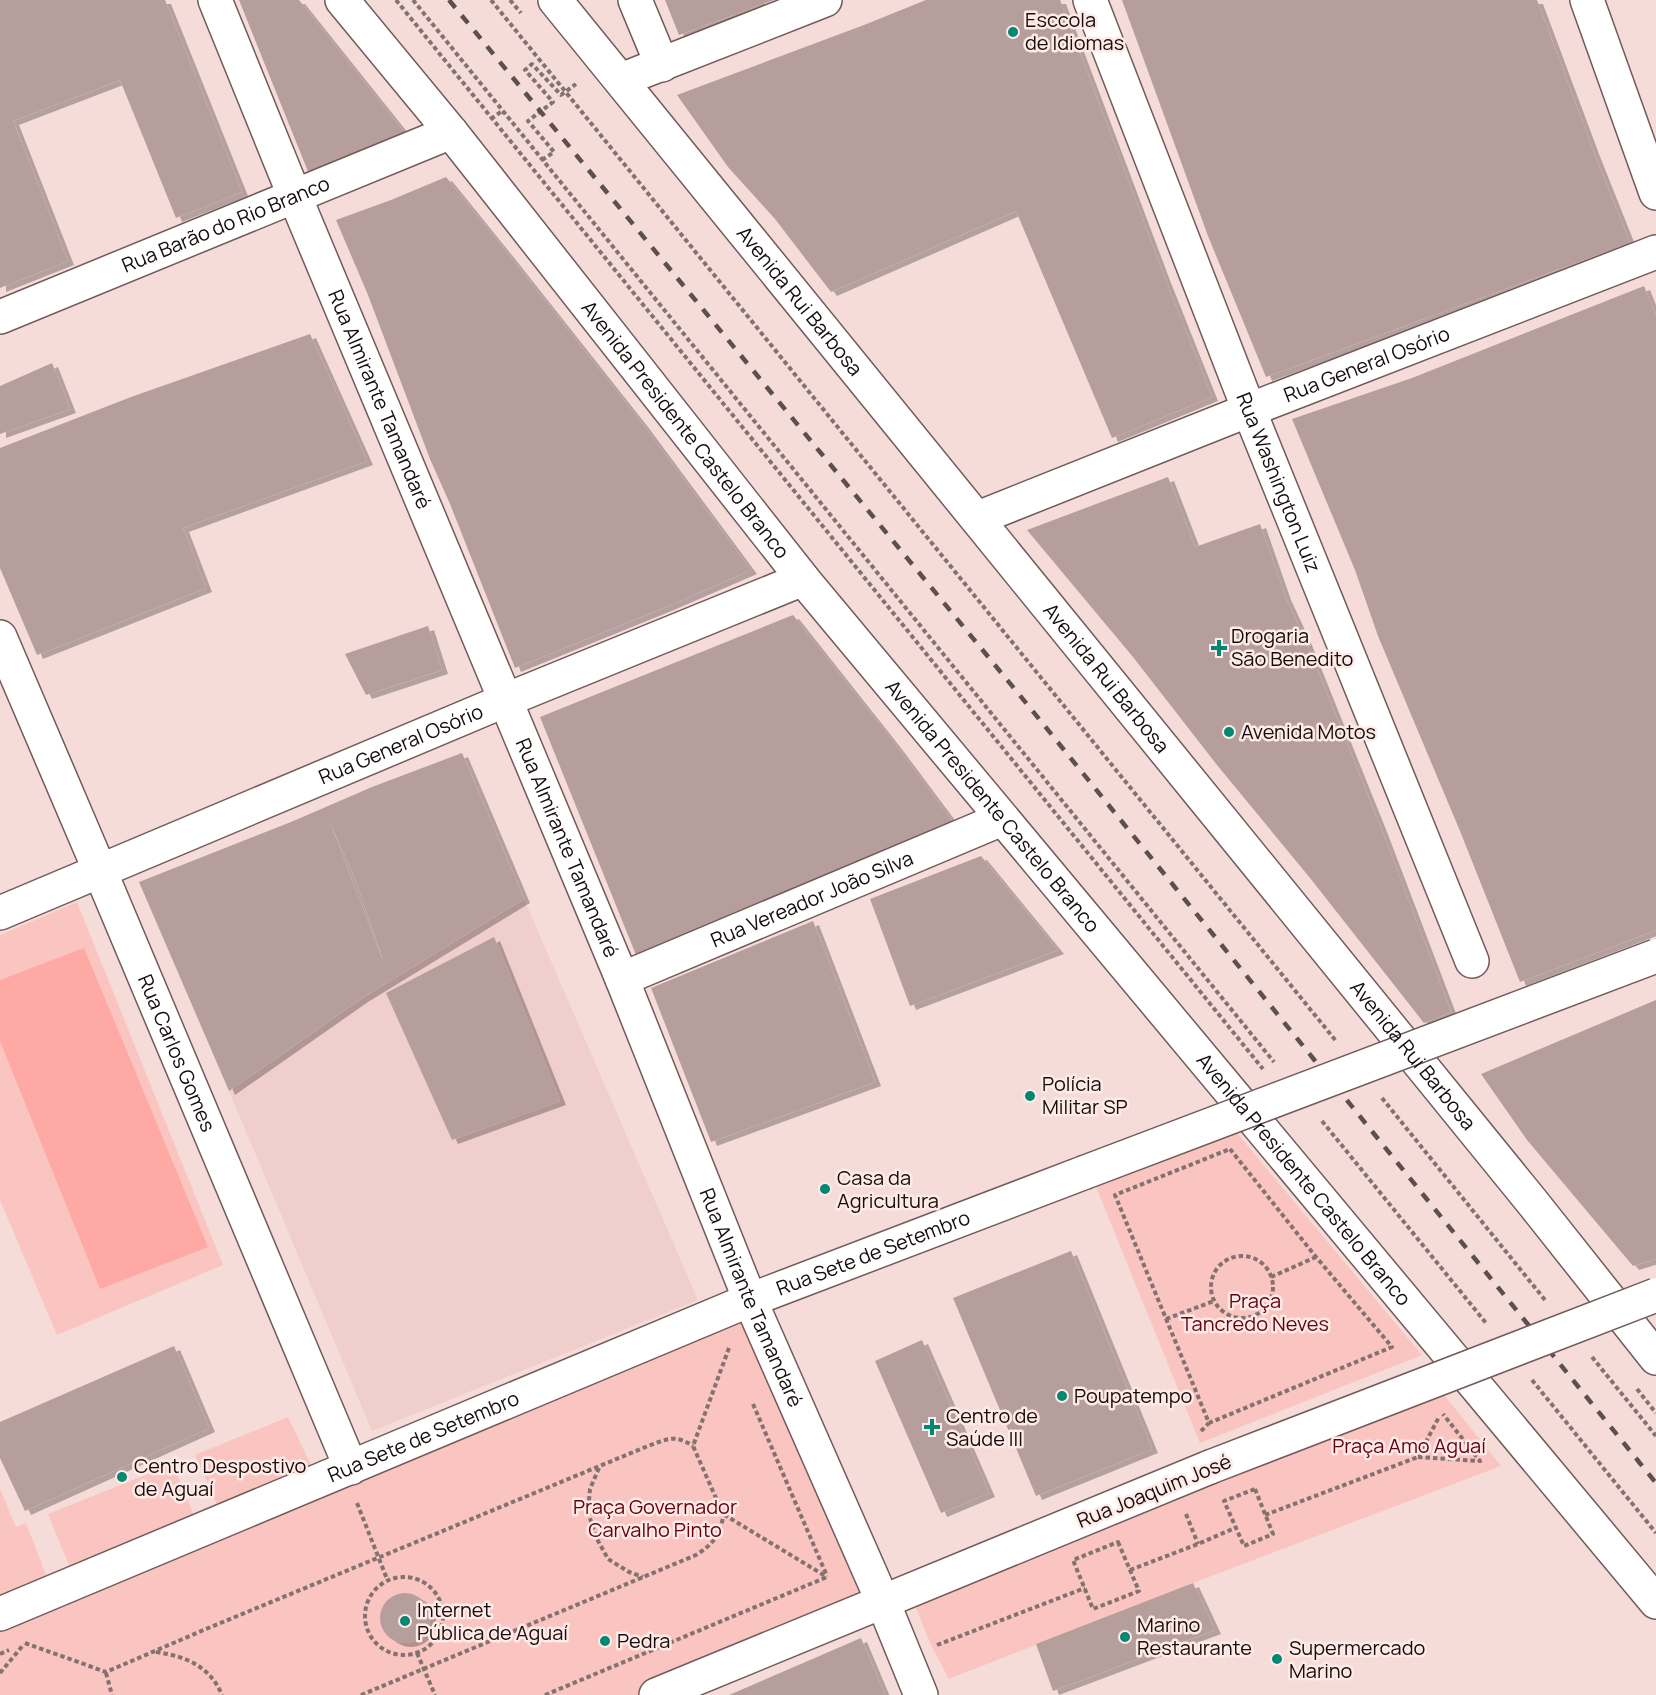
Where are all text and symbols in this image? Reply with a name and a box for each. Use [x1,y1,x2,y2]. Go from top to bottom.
place label: Esccola de Idiomas [1025,6,1124,56]
marker: Esccola de Idiomas [1006,25,1020,39]
street label: Rua Barão do Rio Branco [118,169,334,279]
street label: Avenida Rui Barbosa [731,220,869,381]
street label: Rua Almirante Tamandaré [322,285,438,513]
street label: Avenida Presidente Castelo Branco [576,295,796,564]
street label: Rua General Osório [1280,319,1454,408]
street label: Rua Washington Luiz [1230,388,1327,576]
street label: Avenida Rui Barbosa [1038,597,1176,758]
place label: Drogaria São Benedito [1231,622,1354,672]
marker: Drogaria São Benedito [1212,641,1226,655]
street label: Avenida Presidente Castelo Branco [880,674,1106,938]
street label: Rua General Osório [314,697,487,790]
place label: Avenida Motos [1241,718,1376,745]
marker: Avenida Motos [1222,725,1236,739]
street label: Rua Almirante Tamandaré [510,734,625,961]
street label: Rua Vereador João Silva [706,844,917,953]
street label: Rua Carlos Gomes [132,970,222,1136]
street label: Avenida Rui Barbosa [1344,974,1482,1135]
street label: Avenida Presidente Castelo Branco [1191,1047,1417,1311]
place label: Polícia Militar SP [1042,1070,1128,1120]
marker: Polícia Militar SP [1023,1089,1037,1103]
place label: Casa da Agricultura [837,1164,939,1214]
marker: Casa da Agricultura [818,1182,832,1196]
street label: Rua Almirante Tamandaré [694,1184,809,1411]
street label: Rua Sete de Setembro [772,1203,974,1302]
park label: Praça Tancredo Neves [1181,1287,1329,1337]
place label: Poupatempo [1074,1382,1192,1409]
street label: Rua Sete de Setembro [323,1384,523,1488]
marker: Poupatempo [1055,1389,1069,1403]
place label: Centro de Saúde III [946,1402,1038,1452]
marker: Centro de Saúde III [923,1418,941,1436]
park label: Praça Amo Aguaí [1332,1432,1486,1459]
street label: Rua Joaquim José [1073,1447,1235,1534]
place label: Centro Despostivo de Aguaí [134,1452,307,1502]
marker: Centro Despostivo de Aguaí [115,1470,129,1484]
park label: Praça Governador Carvalho Pinto [573,1493,737,1543]
place label: Internet Pública de Aguaí [417,1596,568,1646]
place label: Marino Restaurante [1137,1611,1252,1661]
marker: Internet Pública de Aguaí [398,1614,412,1628]
place label: Pedra [617,1627,670,1654]
marker: Marino Restaurante [1118,1630,1132,1644]
marker: Pedra [598,1634,612,1648]
place label: Supermercado Marino [1289,1634,1426,1684]
marker: Supermercado Marino [1270,1652,1284,1666]

